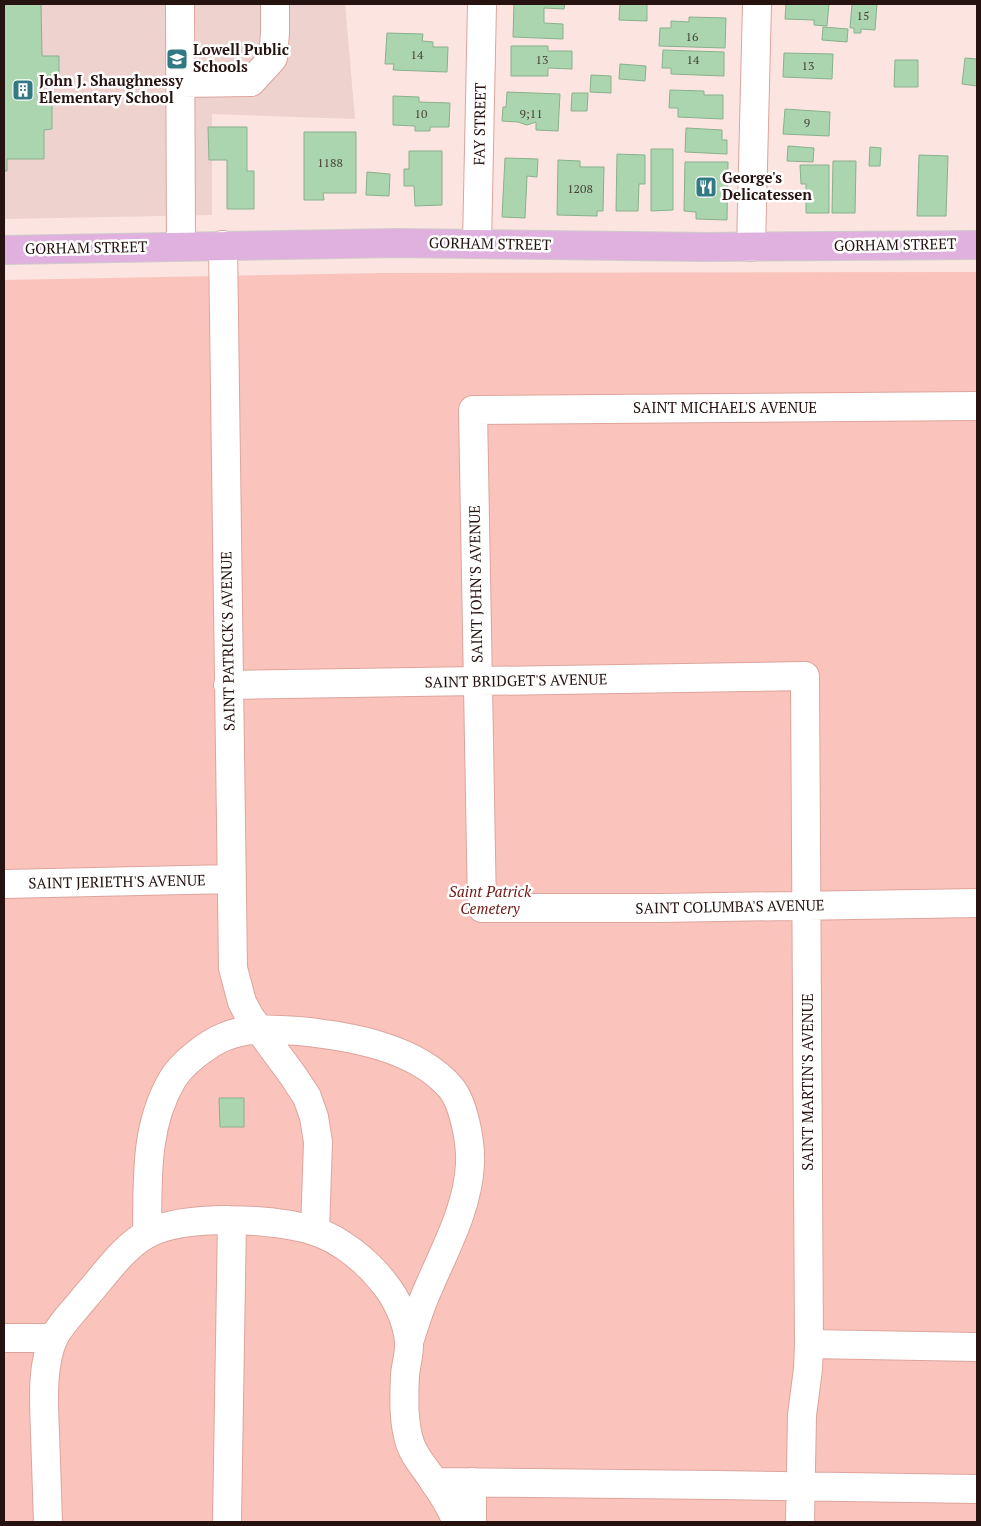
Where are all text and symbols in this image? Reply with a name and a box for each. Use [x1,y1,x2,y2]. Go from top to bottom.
house number: 15 [857,8,869,23]
house number: 16 [686,29,699,44]
place label: Lowell Public Schools [193,39,289,76]
school or university icon: Lowell Public Schools [165,47,189,71]
house number: 14 [411,47,424,62]
house number: 13 [536,52,548,67]
house number: 14 [687,52,700,67]
house number: 13 [802,58,814,73]
place label: John J. Shaughnessy Elementary School [39,70,184,107]
building icon: John J. Shaughnessy Elementary School [11,78,35,102]
street label: FAY STREET [468,82,490,166]
house number: 10 [415,106,427,121]
house number: 9;11 [519,106,543,121]
house number: 9 [804,115,810,130]
house number: 1188 [317,155,343,170]
place label: George's Delicatessen [722,167,812,204]
restaurant icon: George's Delicatessen [694,175,718,199]
house number: 1208 [567,181,593,196]
street label: GORHAM STREET [429,232,551,254]
street label: GORHAM STREET [834,233,956,255]
street label: GORHAM STREET [25,236,147,258]
street label: SAINT MICHAEL'S AVENUE [633,397,817,417]
street label: SAINT JOHN'S AVENUE [464,505,486,663]
street label: SAINT PATRICK'S AVENUE [215,551,239,731]
street label: SAINT BRIDGET'S AVENUE [424,668,607,692]
street label: SAINT JERIETH'S AVENUE [28,869,206,893]
park label: Saint Patrick Cemetery [449,881,532,918]
street label: SAINT COLUMBA'S AVENUE [635,894,825,918]
street label: SAINT MARTIN'S AVENUE [797,993,817,1171]

